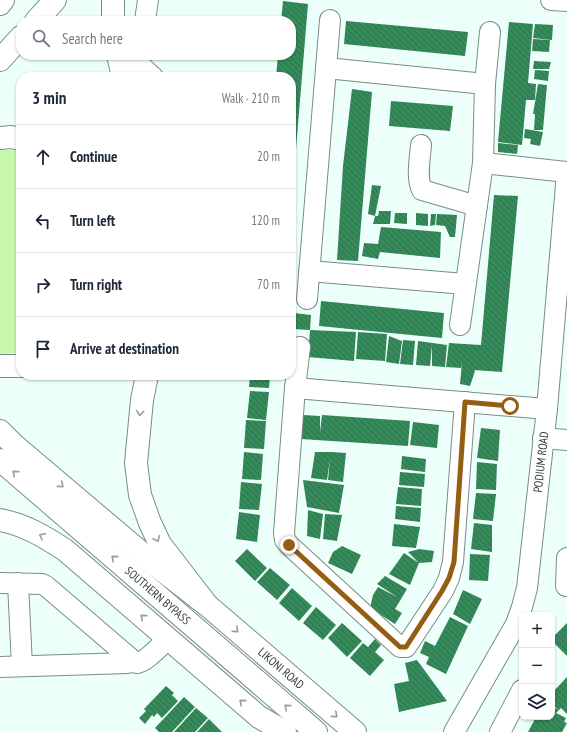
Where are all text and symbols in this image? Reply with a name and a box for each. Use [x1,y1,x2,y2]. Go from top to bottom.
search box [16,16,296,60]
icon: search [30,27,52,49]
text: Search here [62,29,123,48]
text: 3 min [32,87,66,109]
text: Walk · 210 m [222,90,280,107]
icon: ahead [32,146,54,168]
text: Continue [70,147,117,166]
text: 20 m [257,148,280,165]
icon: left [32,210,54,232]
text: Turn left [70,211,115,230]
text: 120 m [251,212,280,229]
icon: right [32,274,54,296]
text: Turn right [70,275,122,294]
text: 70 m [257,276,280,293]
icon: arrive [32,338,54,360]
text: Arrive at destination [70,339,179,358]
route start [501,397,519,415]
one-way arrow [136,410,145,416]
street label: PODIUM ROAD [530,431,551,493]
one-way arrow [13,470,20,477]
one-way arrow [56,480,64,487]
one-way arrow [39,533,46,541]
one-way arrow [153,535,160,543]
route end [280,536,298,554]
one-way arrow [111,555,119,562]
street label: SOUTHERN BYPASS [122,563,194,628]
map controls [519,612,555,720]
button: + [519,612,555,648]
one-way arrow [140,615,147,622]
one-way arrow [232,625,239,632]
street label: LIKONI ROAD [255,644,307,692]
button: − [519,648,555,684]
button: layers [519,684,555,720]
one-way arrow [239,699,246,706]
one-way arrow [284,704,291,711]
one-way arrow [330,710,338,717]

